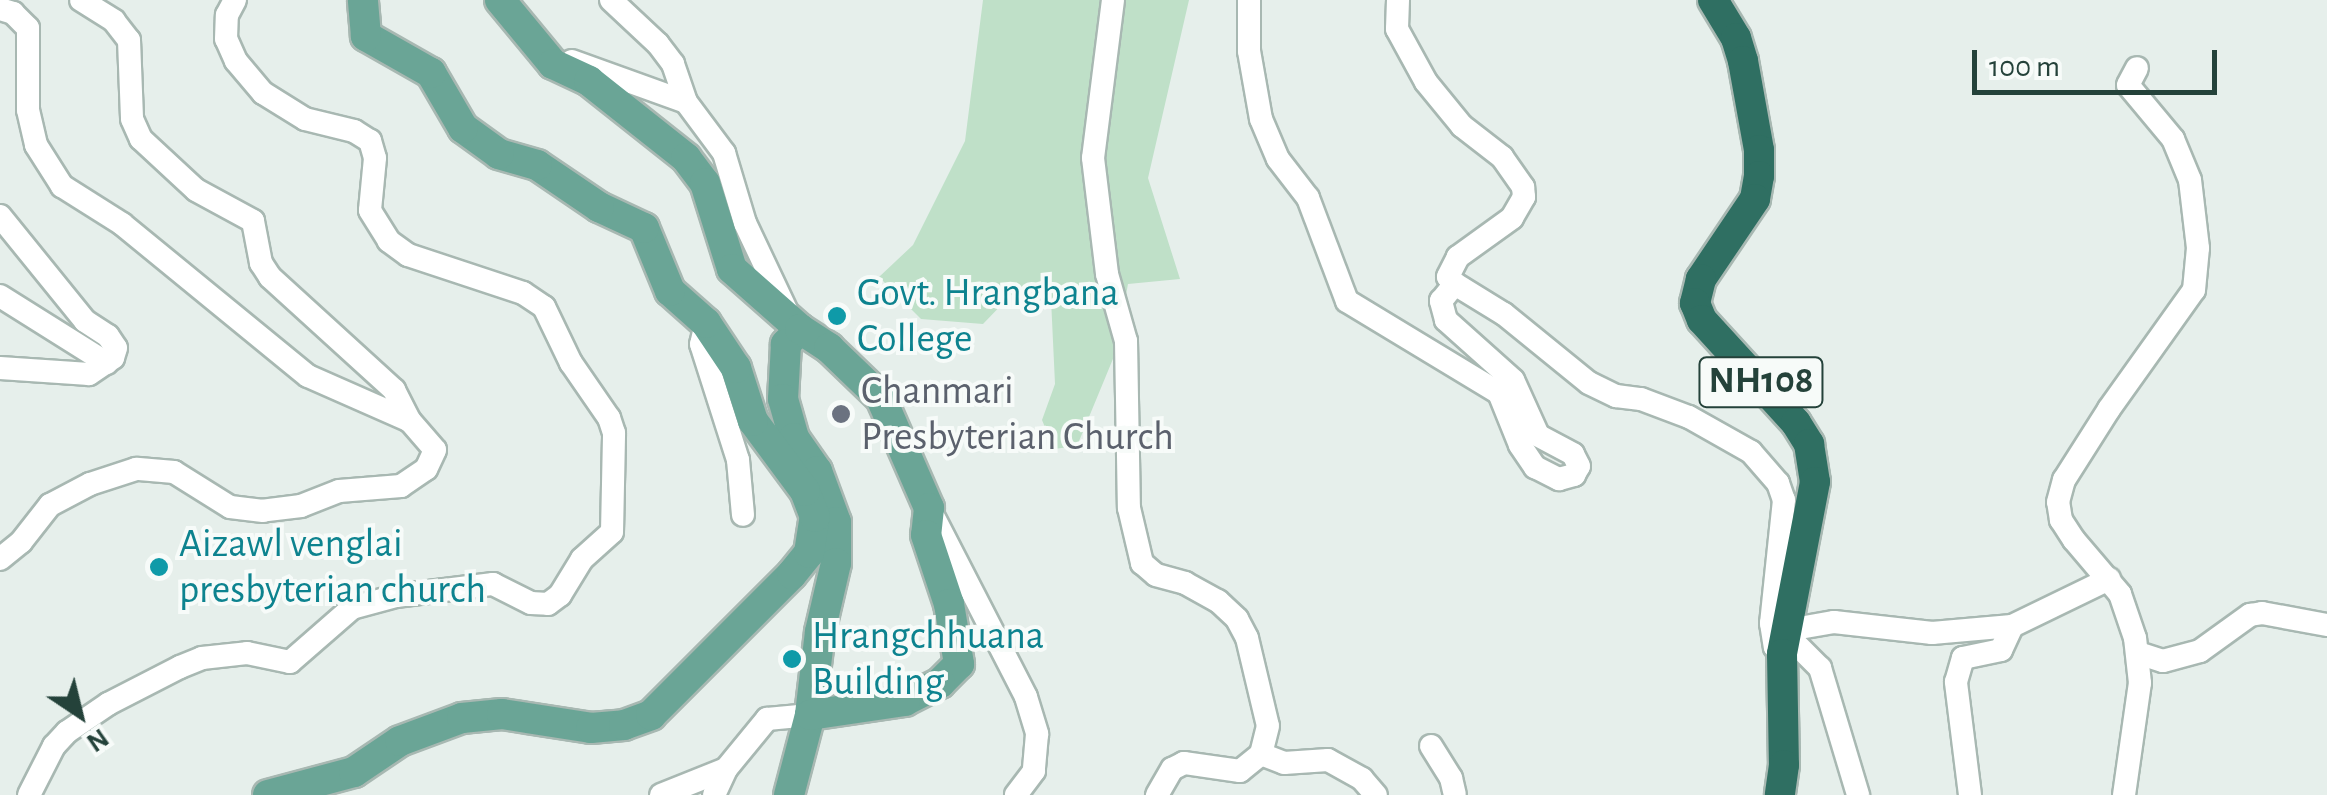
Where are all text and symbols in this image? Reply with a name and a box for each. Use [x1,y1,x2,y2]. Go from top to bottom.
scale bar [1977,30,2222,92]
text: 100 m [1989,52,2060,82]
place label: Govt. Hrangbana College [857,269,1119,363]
marker: Govt. Hrangbana College [826,305,848,327]
road number: NH108 [1696,349,1826,415]
place label: Chanmari Presbyterian Church [861,367,1174,461]
marker: Chanmari Presbyterian Church [830,403,852,425]
place label: Aizawl venglai presbyterian church [179,520,486,614]
marker: Aizawl venglai presbyterian church [148,556,170,578]
place label: Hrangchhuana Building [812,612,1044,706]
marker: Hrangchhuana Building [781,648,803,670]
north arrow [30,665,130,765]
text: N [81,723,113,757]

